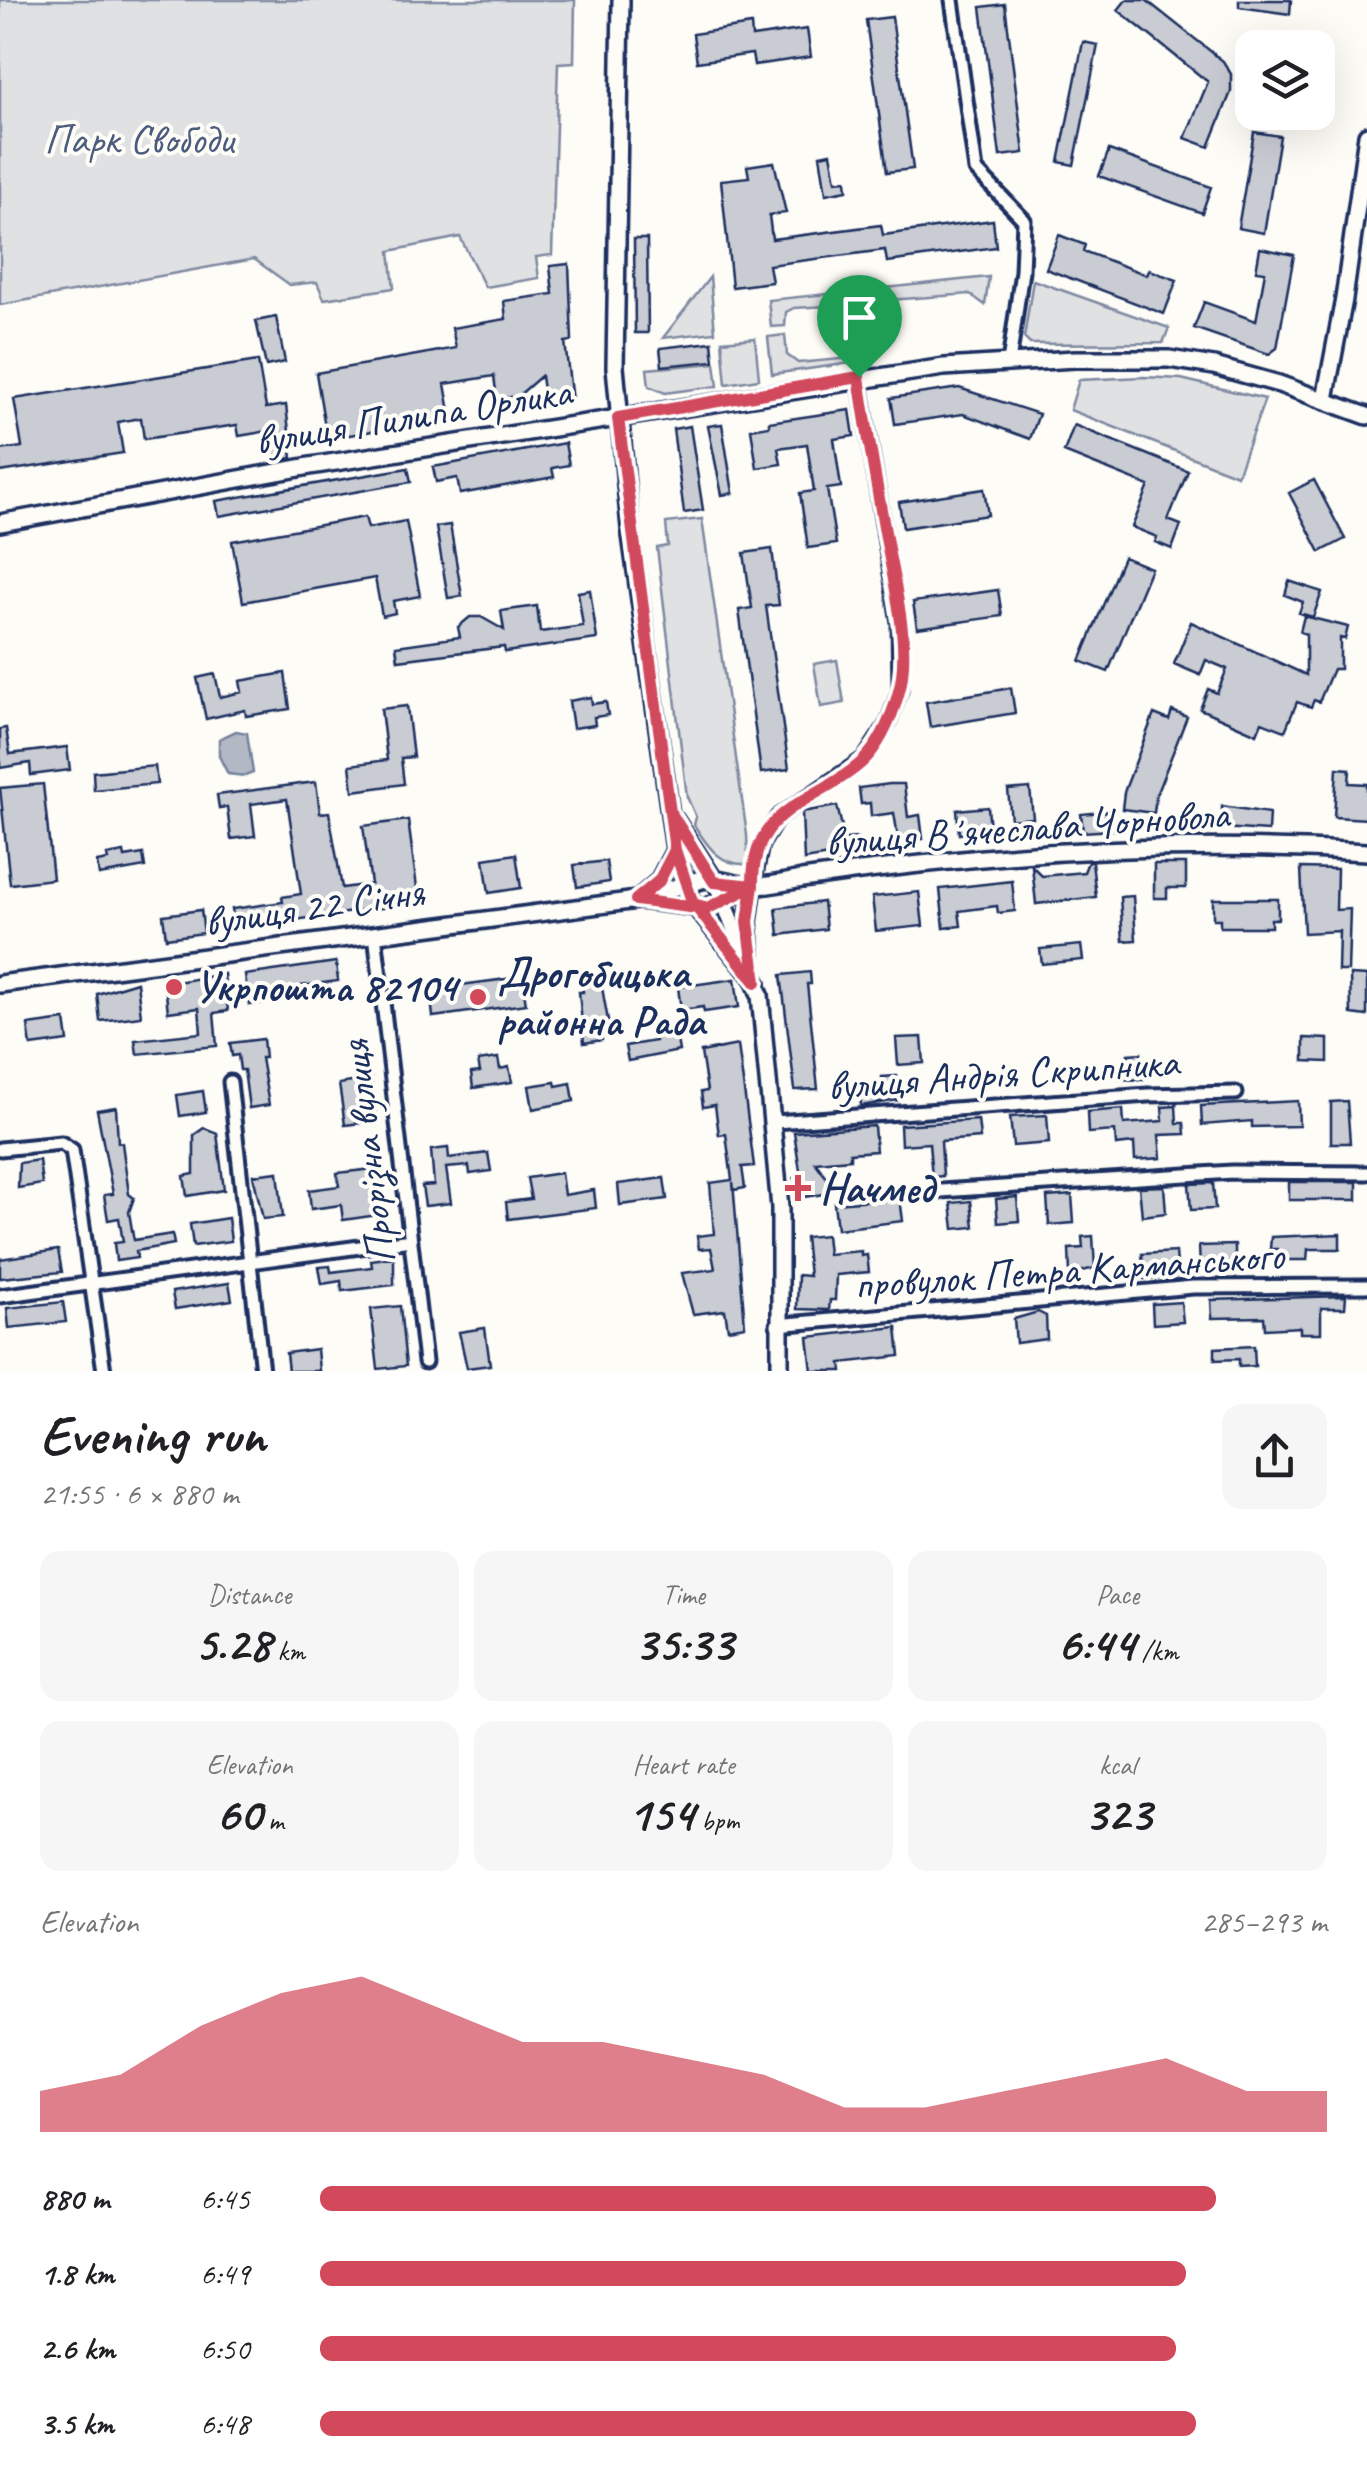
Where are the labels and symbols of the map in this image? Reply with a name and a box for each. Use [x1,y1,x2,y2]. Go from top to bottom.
park label: Парк Свободи [44,113,236,166]
pin [817,275,902,378]
street label: вулиця Пилипа Орлика [251,364,578,467]
street label: вулиця Вʼячеслава Чорновола [824,787,1234,869]
street label: вулиця 22 Січня [201,865,429,949]
place label: Дрогобицька районна Рада [498,947,708,1048]
place label: Укрпошта 82104 [194,961,462,1014]
marker: Укрпошта 82104 [163,976,185,998]
marker: Дрогобицька районна Рада [467,986,489,1008]
street label: Прорізна вулиця [328,1035,408,1267]
street label: вулиця Андрія Скрипника [826,1035,1183,1113]
place label: Начмед [820,1162,938,1215]
marker: Начмед [785,1175,811,1201]
street label: провулок Петра Карманського [852,1228,1288,1311]

